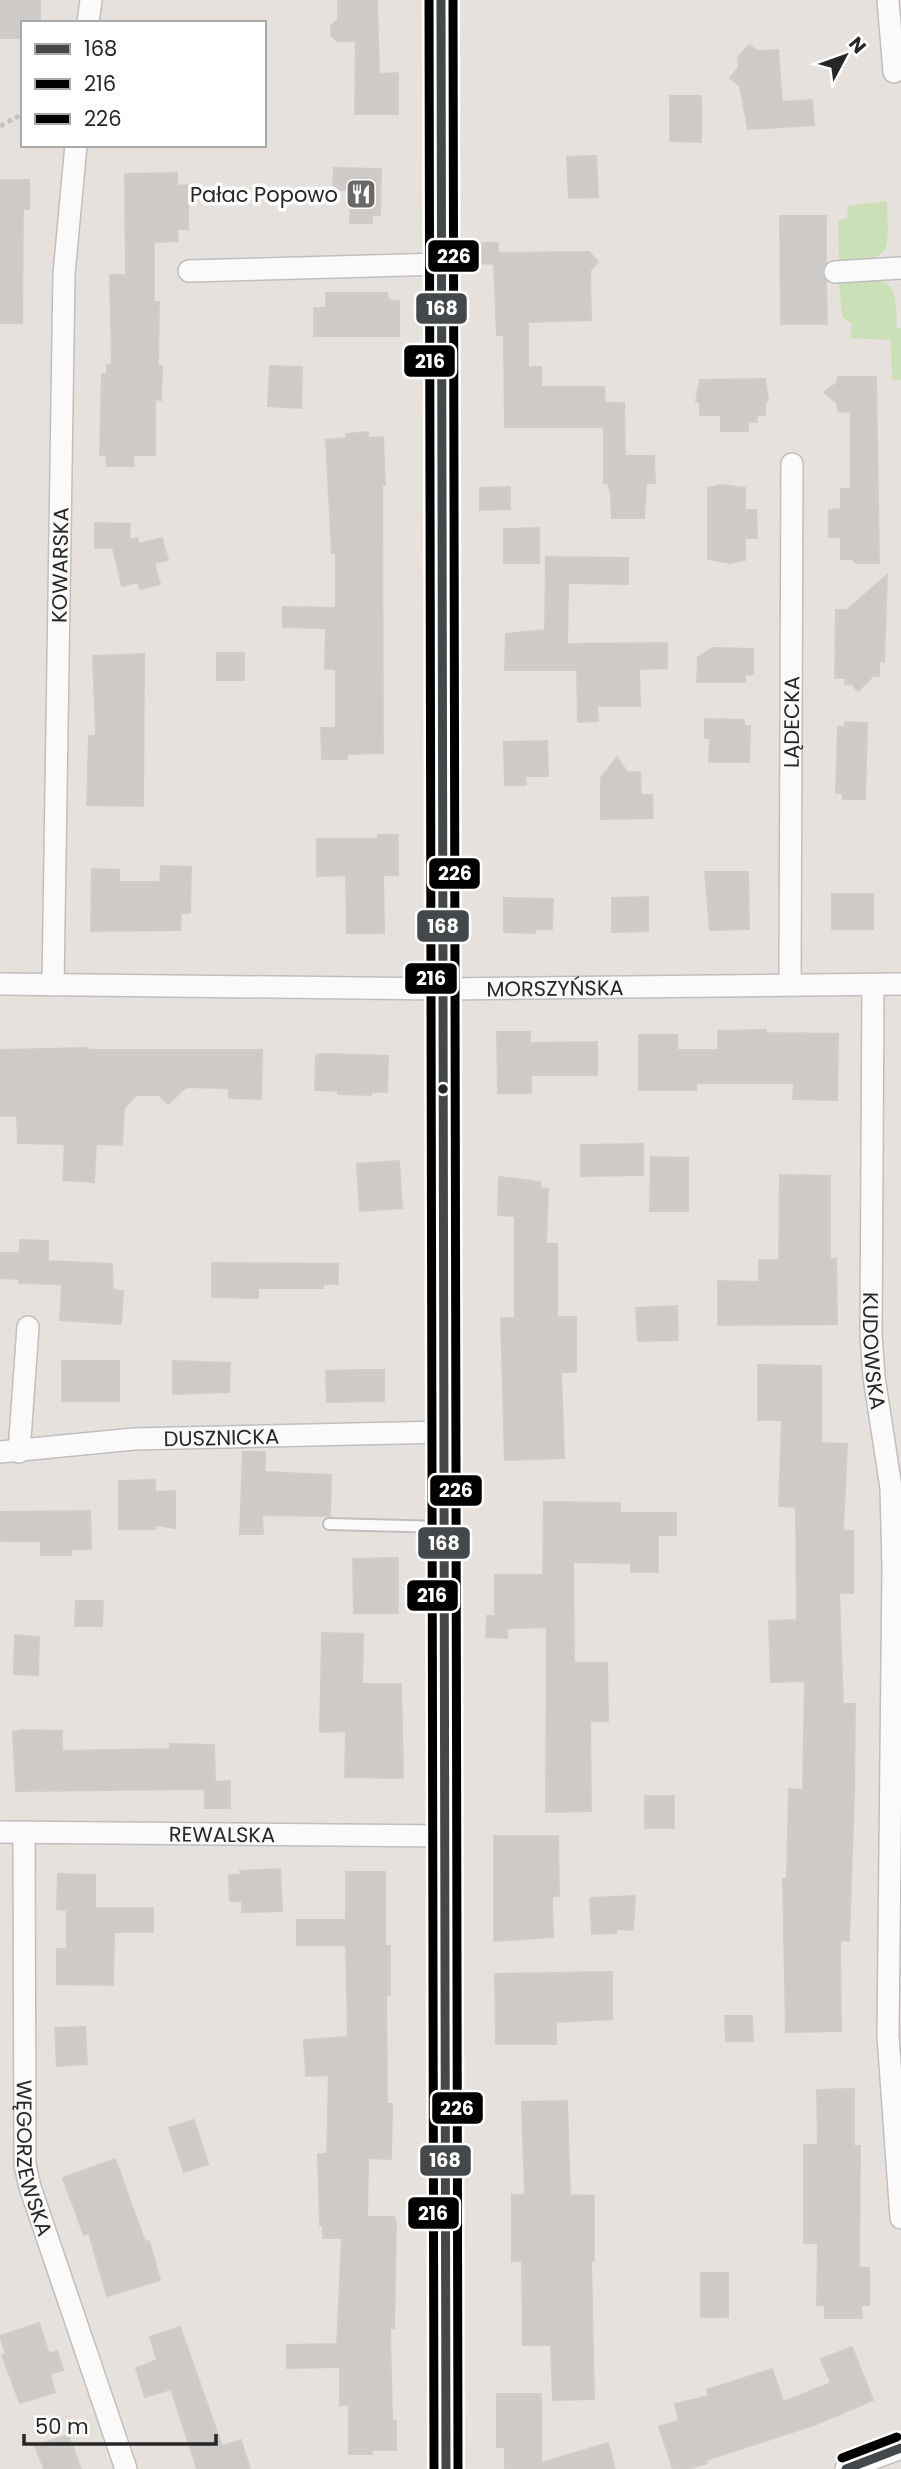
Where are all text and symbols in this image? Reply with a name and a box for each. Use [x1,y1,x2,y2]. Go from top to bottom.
legend [21,21,266,147]
north arrow [810,21,880,91]
text: N [843,31,872,59]
text: 168 [84,34,117,63]
text: 216 [84,69,116,98]
text: 226 [84,104,122,133]
restaurant icon: Pałac Popowo [344,177,378,211]
place label: Pałac Popowo [190,180,338,209]
line badge: 226 [427,239,480,273]
text: 226 [437,243,471,270]
line badge: 168 [415,292,468,325]
text: 168 [426,295,458,322]
line badge: 216 [403,344,456,378]
text: 216 [415,348,445,375]
street label: KOWARSKA [44,507,75,623]
street label: LĄDECKA [776,676,806,768]
line badge: 226 [428,857,481,890]
text: 226 [438,860,472,887]
line badge: 168 [416,909,470,943]
text: 168 [427,913,459,940]
line badge: 216 [404,962,458,995]
text: 216 [416,965,446,992]
street label: MORSZYŃSKA [486,973,624,1003]
unlabelled marker [436,1082,450,1096]
street label: KUDOWSKA [856,1292,893,1412]
street label: DUSZNICKA [163,1421,279,1453]
line badge: 226 [429,1474,483,1507]
text: 226 [439,1477,473,1504]
line badge: 168 [417,1526,471,1560]
text: 168 [428,1530,460,1557]
line badge: 216 [406,1579,459,1612]
text: 216 [417,1582,447,1609]
street label: REWALSKA [169,1819,275,1849]
street label: WĘGORZEWSKA [10,2080,60,2240]
line badge: 226 [431,2091,484,2125]
text: 226 [440,2095,474,2122]
line badge: 168 [419,2144,472,2177]
text: 168 [429,2147,461,2174]
line badge: 216 [407,2196,460,2230]
text: 216 [418,2200,448,2227]
scale bar [24,2402,217,2446]
text: 50 m [35,2412,89,2441]

